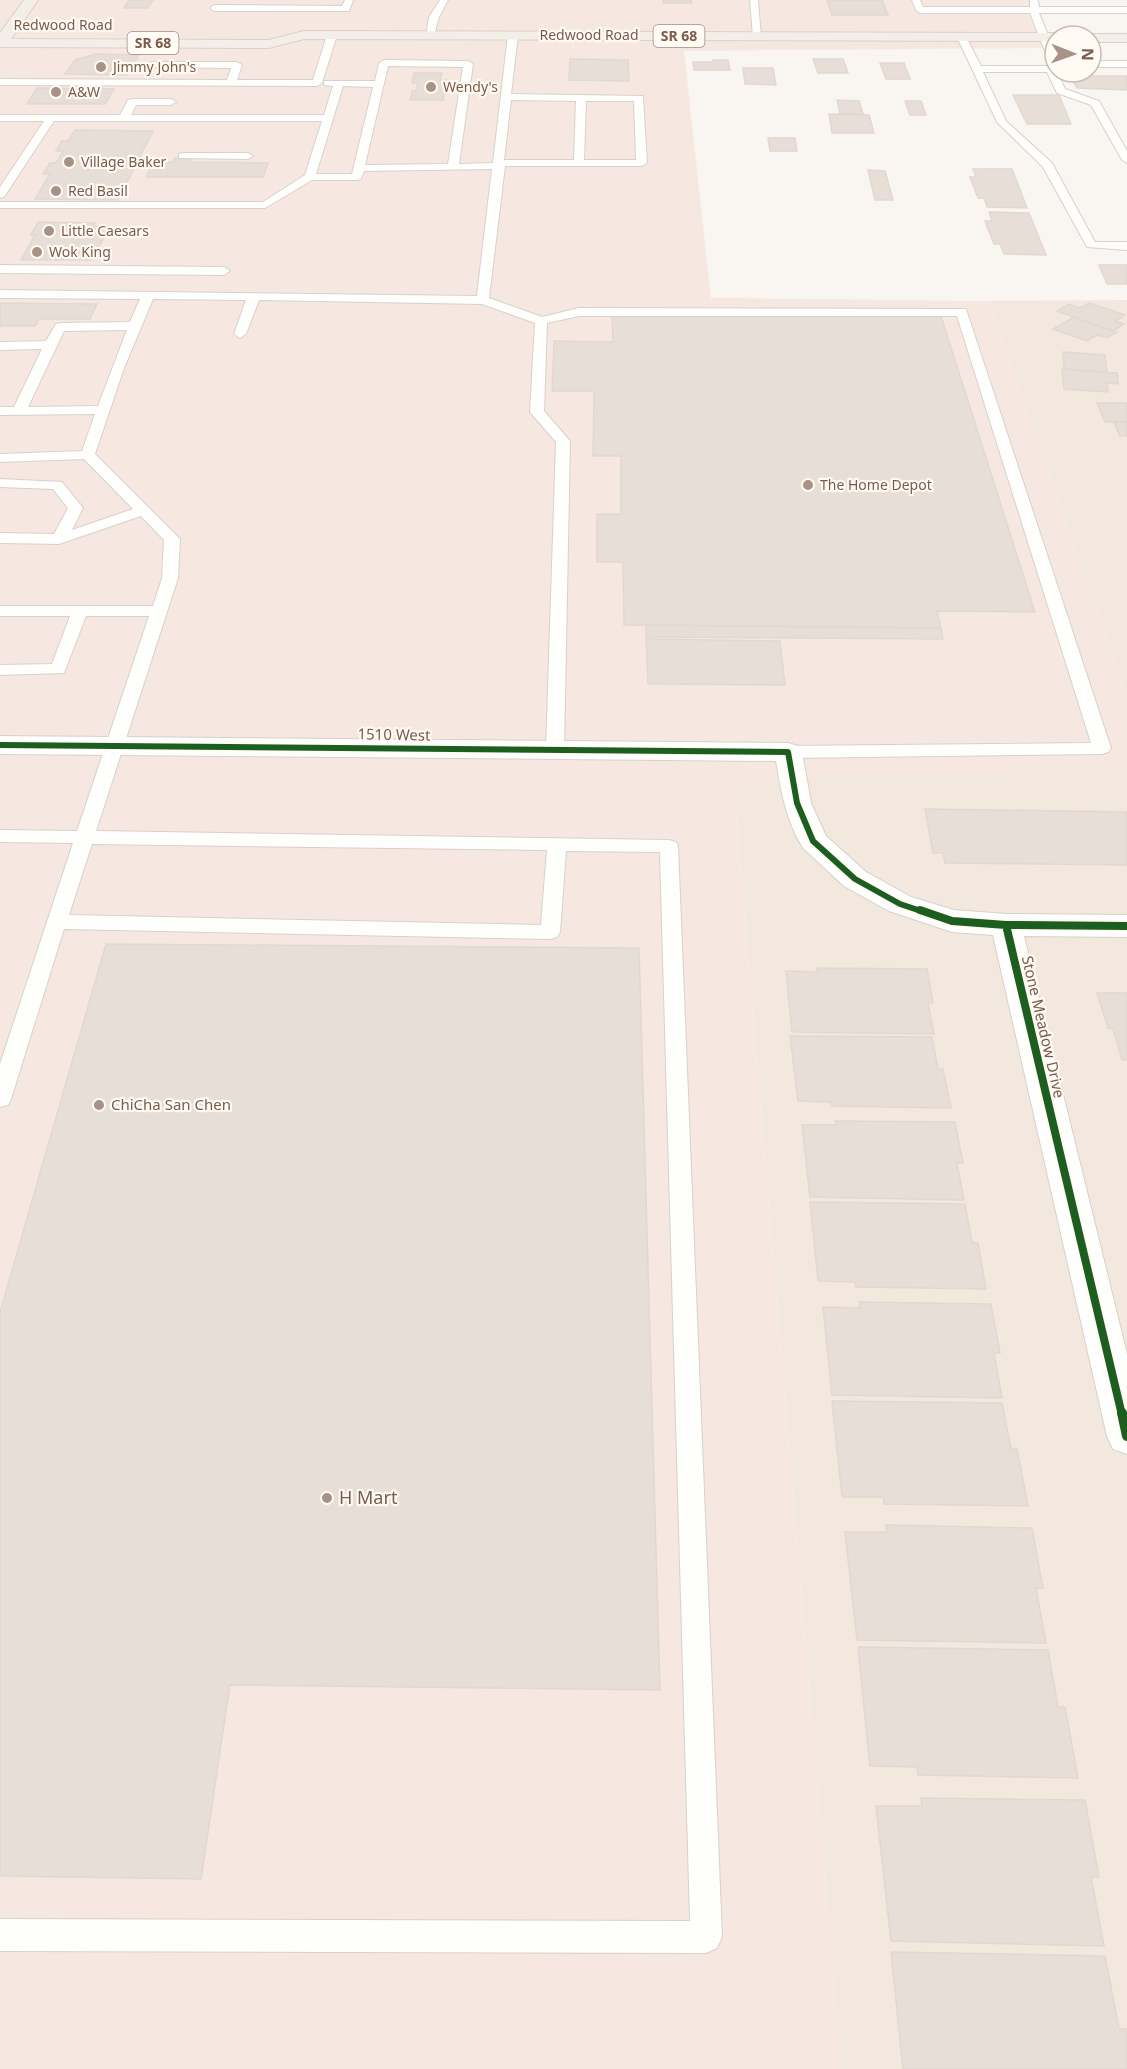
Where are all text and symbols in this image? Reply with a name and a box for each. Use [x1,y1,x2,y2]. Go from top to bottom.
street label: Redwood Road [13,15,113,34]
north arrow [1043,24,1103,84]
street label: Redwood Road [539,25,639,44]
road number: SR 68 [654,25,704,47]
road number: SR 68 [128,32,178,54]
text: N [1077,48,1099,61]
place label: Jimmy John's [111,57,197,76]
marker: Jimmy John's [94,60,108,74]
place label: Wendy's [443,77,498,96]
marker: Wendy's [424,80,438,94]
place label: A&W [68,82,100,101]
marker: A&W [49,85,63,99]
place label: Village Baker [81,152,167,171]
marker: Village Baker [62,155,76,169]
place label: Red Basil [68,181,128,200]
marker: Red Basil [49,184,63,198]
place label: Little Caesars [61,221,149,240]
marker: Little Caesars [42,224,56,238]
place label: Wok King [49,242,111,261]
marker: Wok King [30,245,44,259]
place label: The Home Depot [820,475,932,494]
marker: The Home Depot [801,478,815,492]
street label: 1510 West [357,723,431,745]
street label: Stone Meadow Drive [1018,954,1070,1100]
place label: ChiCha San Chen [111,1094,231,1114]
marker: ChiCha San Chen [92,1098,106,1112]
place label: H Mart [339,1485,398,1509]
marker: H Mart [320,1491,334,1505]

